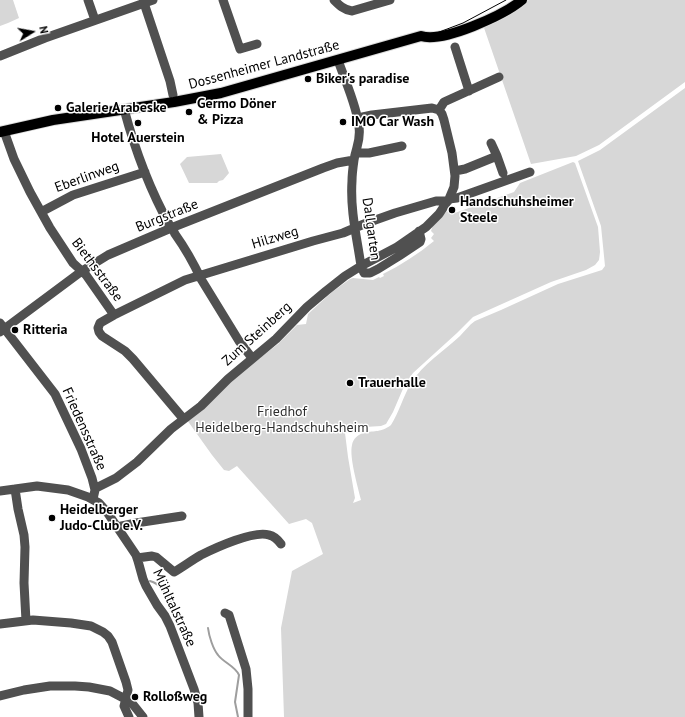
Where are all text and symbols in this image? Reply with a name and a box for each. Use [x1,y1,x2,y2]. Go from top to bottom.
north arrow [12,12,52,52]
text: N [36,25,51,35]
street label: Dossenheimer Landstraße [187,37,341,93]
place label: Biker's paradise [316,71,409,87]
marker: Biker's paradise [303,74,313,84]
place label: Germo Döner & Pizza [197,96,276,128]
place label: Galerie Arabeske [66,100,167,116]
marker: Galerie Arabeske [53,103,63,113]
marker: Germo Döner & Pizza [184,107,194,117]
place label: IMO Car Wash [351,114,434,130]
marker: IMO Car Wash [338,117,348,127]
marker: Hotel Auerstein [133,118,143,128]
place label: Hotel Auerstein [91,130,185,146]
street label: Eberlinweg [53,158,121,196]
place label: Handschuhsheimer Steele [460,194,574,226]
street label: Burgstraße [133,196,201,236]
street label: Dallgarten [358,196,384,262]
marker: Handschuhsheimer Steele [447,205,457,215]
street label: Hilzweg [250,223,300,253]
street label: Biethsstraße [68,235,126,305]
street label: Zum Steinberg [219,298,295,370]
place label: Ritteria [23,322,68,338]
marker: Ritteria [10,325,20,335]
place label: Trauerhalle [358,375,426,391]
marker: Trauerhalle [345,378,355,388]
street label: Friedensstraße [58,385,110,473]
park label: Friedhof Heidelberg-Handschuhsheim [195,404,369,436]
place label: Heidelberger Judo-Club e.V. [60,502,143,534]
marker: Heidelberger Judo-Club e.V. [47,513,57,523]
street label: Mühltalstraße [149,566,199,650]
place label: Rolloßweg [143,689,207,705]
marker: Rolloßweg [130,692,140,702]

